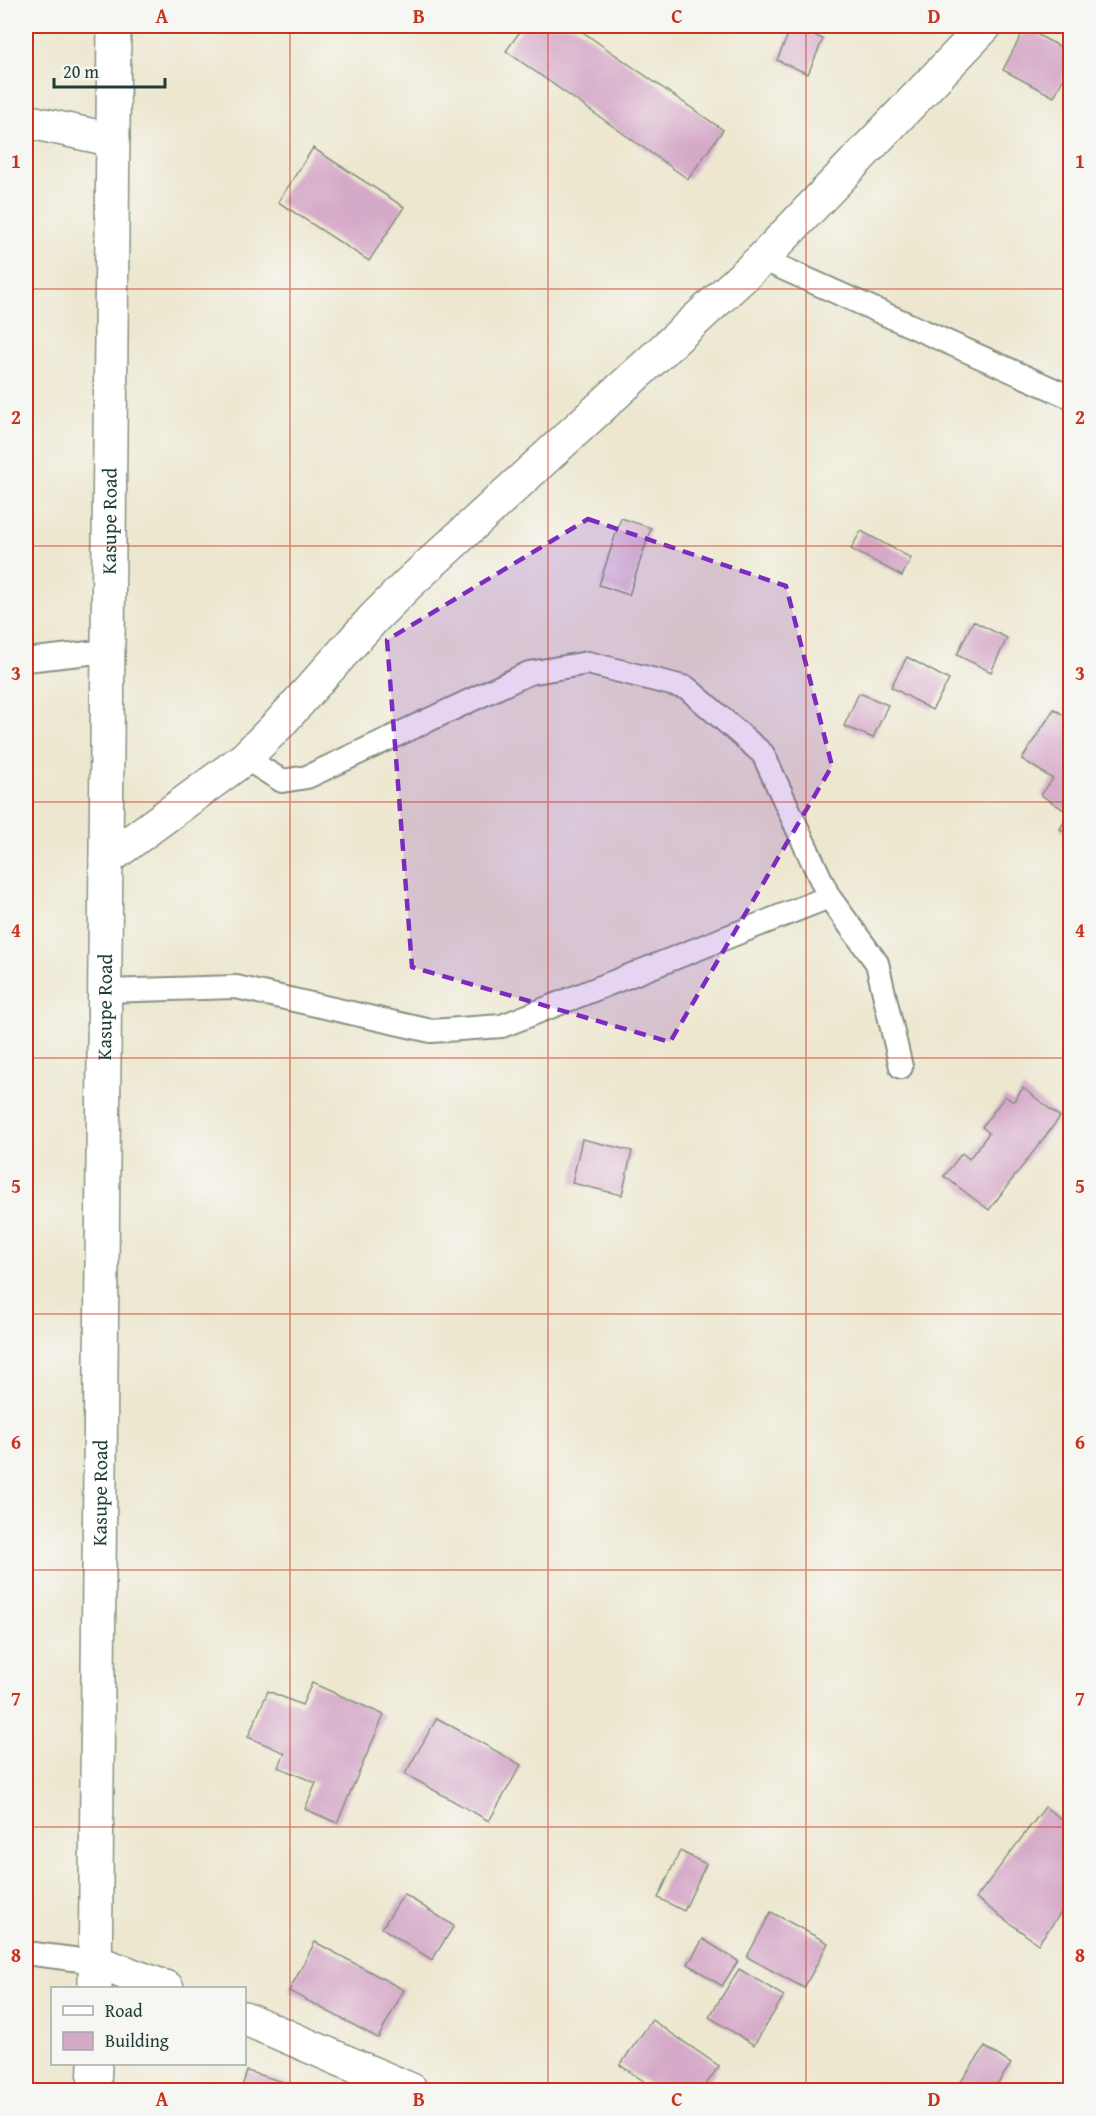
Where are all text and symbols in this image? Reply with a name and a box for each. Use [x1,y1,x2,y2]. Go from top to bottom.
text: A [156,1,169,30]
text: B [413,1,425,30]
text: C [671,1,683,30]
text: D [927,1,941,30]
scale bar [54,51,165,89]
text: 20 m [63,58,99,85]
text: 1 [11,146,21,175]
text: 1 [1075,146,1085,175]
text: 2 [11,402,21,431]
text: 2 [1075,402,1085,431]
street label: Kasupe Road [94,467,124,574]
text: 3 [11,658,21,687]
text: 3 [1075,658,1085,687]
text: 4 [11,915,21,944]
text: 4 [1075,915,1085,944]
street label: Kasupe Road [89,953,119,1060]
text: 5 [11,1171,21,1200]
text: 5 [1075,1171,1085,1200]
text: 6 [11,1427,21,1456]
text: 6 [1075,1427,1085,1456]
street label: Kasupe Road [84,1439,114,1546]
text: 7 [11,1683,21,1712]
text: 7 [1075,1683,1085,1712]
text: 8 [11,1940,21,1969]
text: 8 [1075,1940,1085,1969]
legend [51,1987,246,2065]
text: Road [105,1997,143,2024]
text: Building [105,2027,169,2054]
text: A [156,2084,169,2113]
text: B [413,2084,425,2113]
text: C [671,2084,683,2113]
text: D [927,2084,941,2113]

